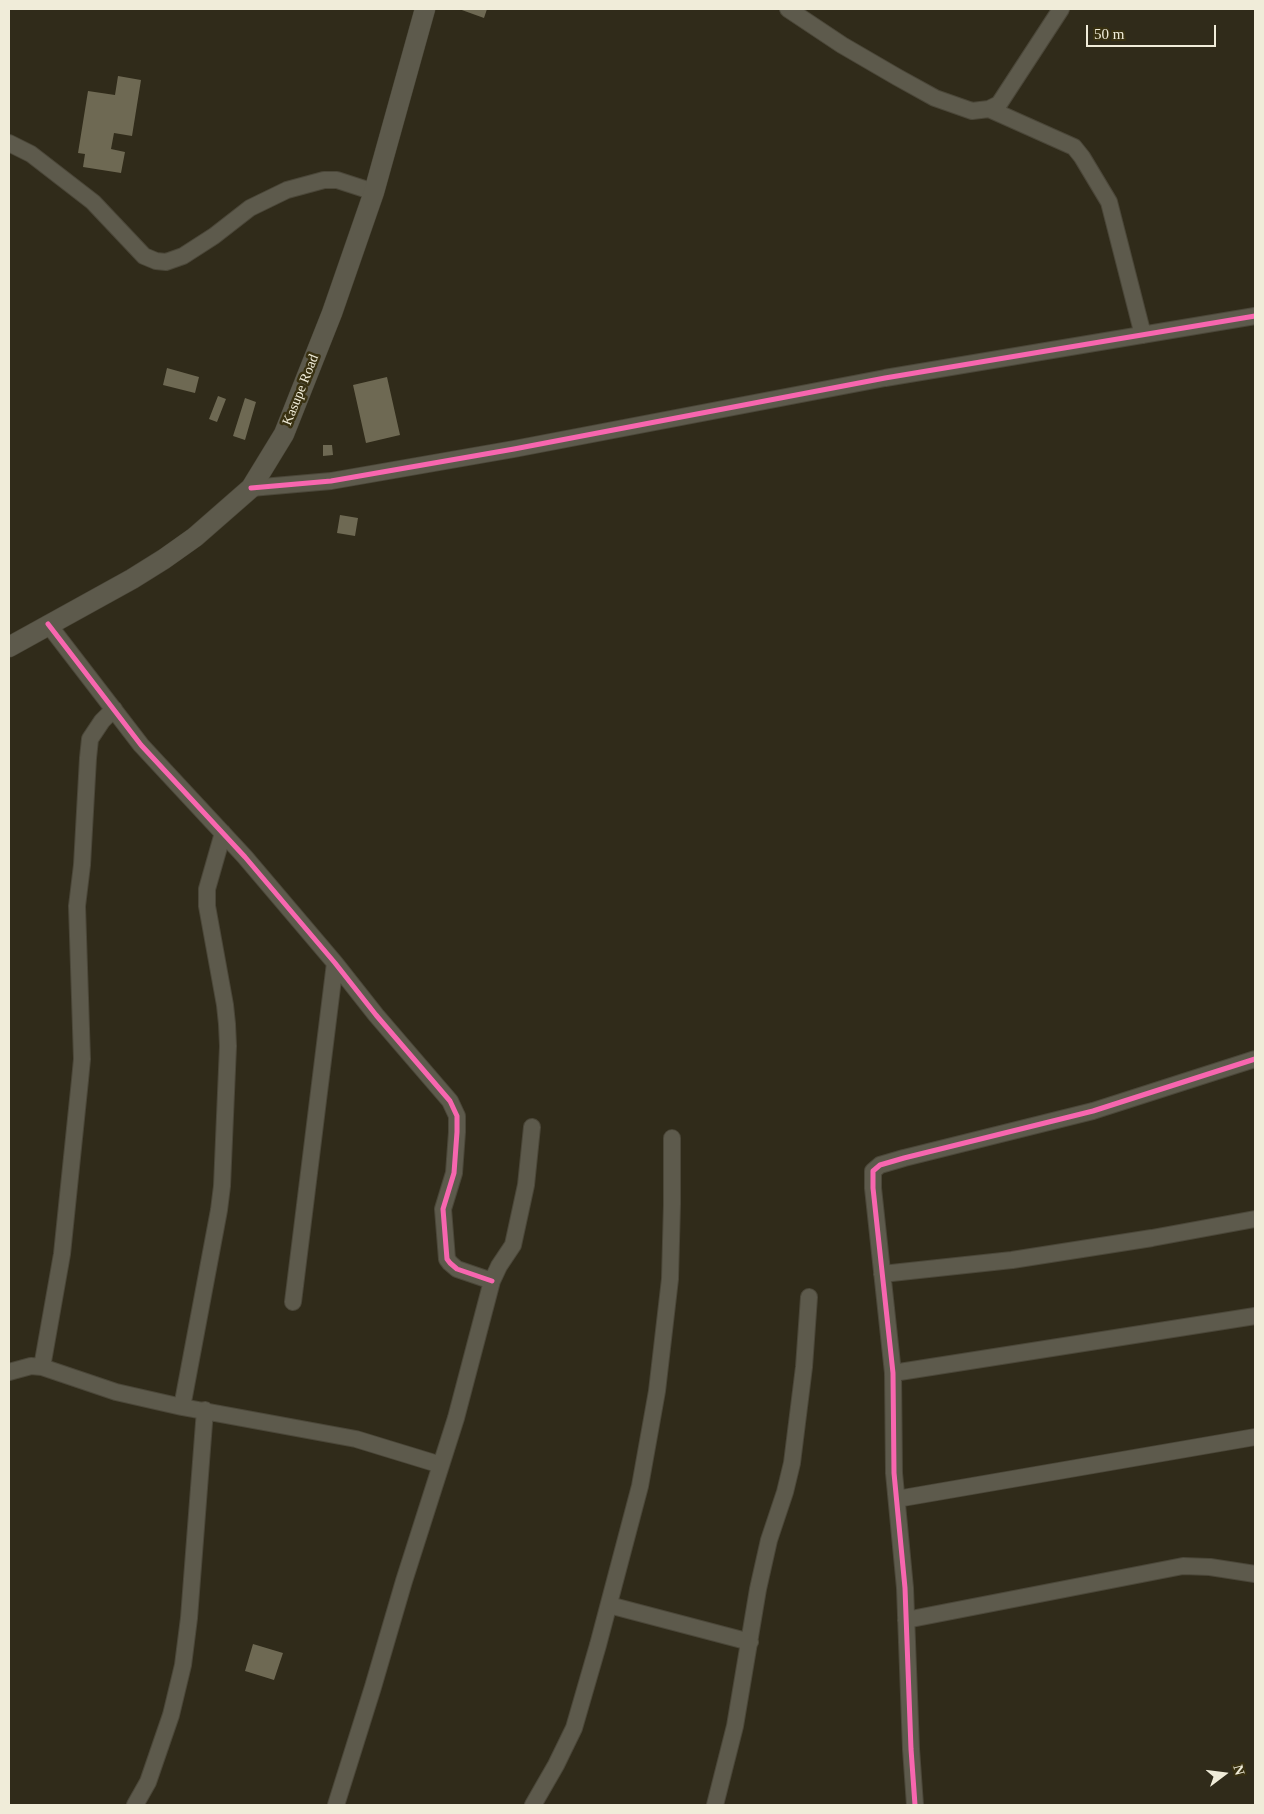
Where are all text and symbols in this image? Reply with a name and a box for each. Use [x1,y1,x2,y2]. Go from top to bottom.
scale bar [1089,15,1219,47]
text: 50 m [1094,26,1124,42]
street label: Kasupe Road [279,352,323,428]
north arrow [1199,1749,1249,1799]
text: N [1230,1763,1248,1777]

